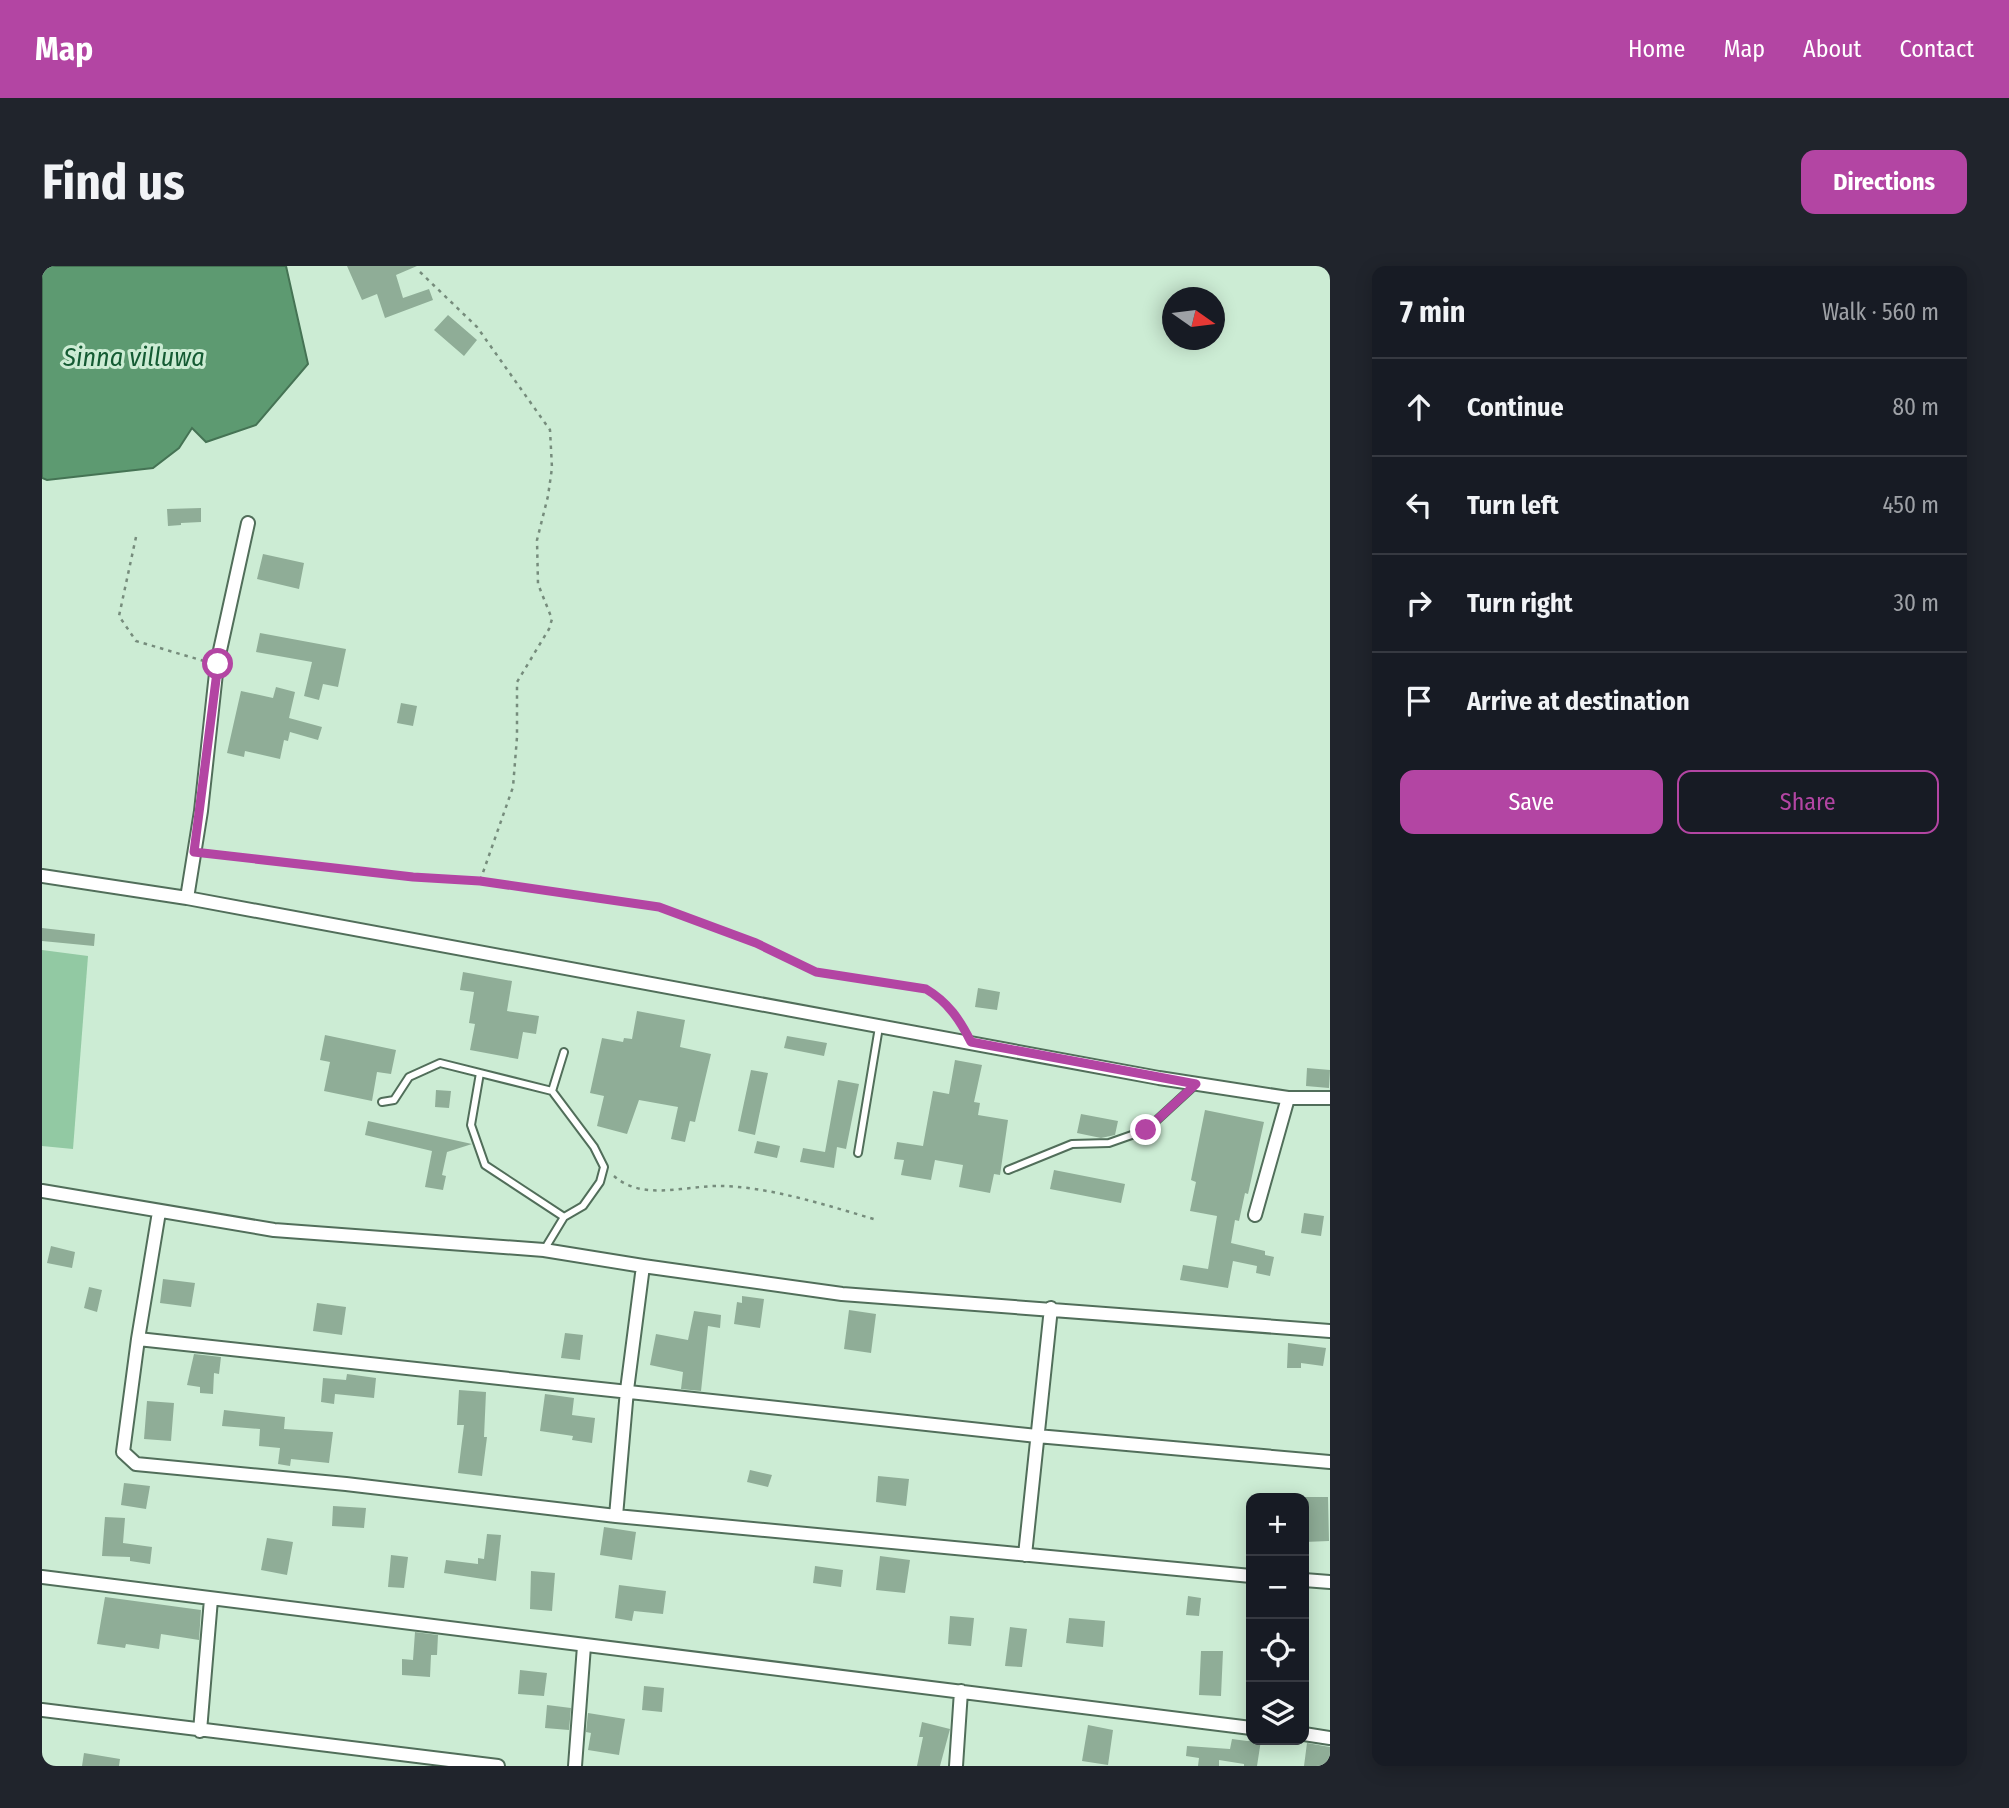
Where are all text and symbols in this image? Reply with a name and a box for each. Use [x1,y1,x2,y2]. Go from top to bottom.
text: Map [35,29,93,69]
text: Home [1628,35,1685,63]
text: Map [1723,35,1765,63]
text: About [1803,35,1861,63]
text: Contact [1899,35,1974,63]
button: Directions [1801,150,1967,214]
text: Find us [42,153,185,212]
north arrow [1162,287,1225,350]
text: 7 min [1400,294,1465,330]
text: Walk · 560 m [1822,298,1939,326]
water label: Sinna villuwa [62,342,205,373]
icon: ahead [1400,388,1438,426]
text: Continue [1467,392,1564,423]
text: 80 m [1892,393,1939,421]
icon: left [1400,486,1438,524]
text: Turn left [1467,490,1559,521]
text: 450 m [1882,491,1939,519]
icon: right [1400,584,1438,622]
text: Turn right [1467,588,1573,619]
text: 30 m [1894,589,1939,617]
route start [202,648,233,679]
icon: arrive [1400,682,1438,720]
text: Arrive at destination [1467,686,1690,717]
button: Save [1400,770,1663,834]
button: Share [1677,770,1939,834]
route end [1130,1114,1161,1145]
map controls [1246,1493,1309,1745]
button: + [1246,1493,1309,1556]
button: − [1246,1556,1309,1619]
button: locate [1246,1619,1309,1682]
button: layers [1246,1682,1309,1745]

